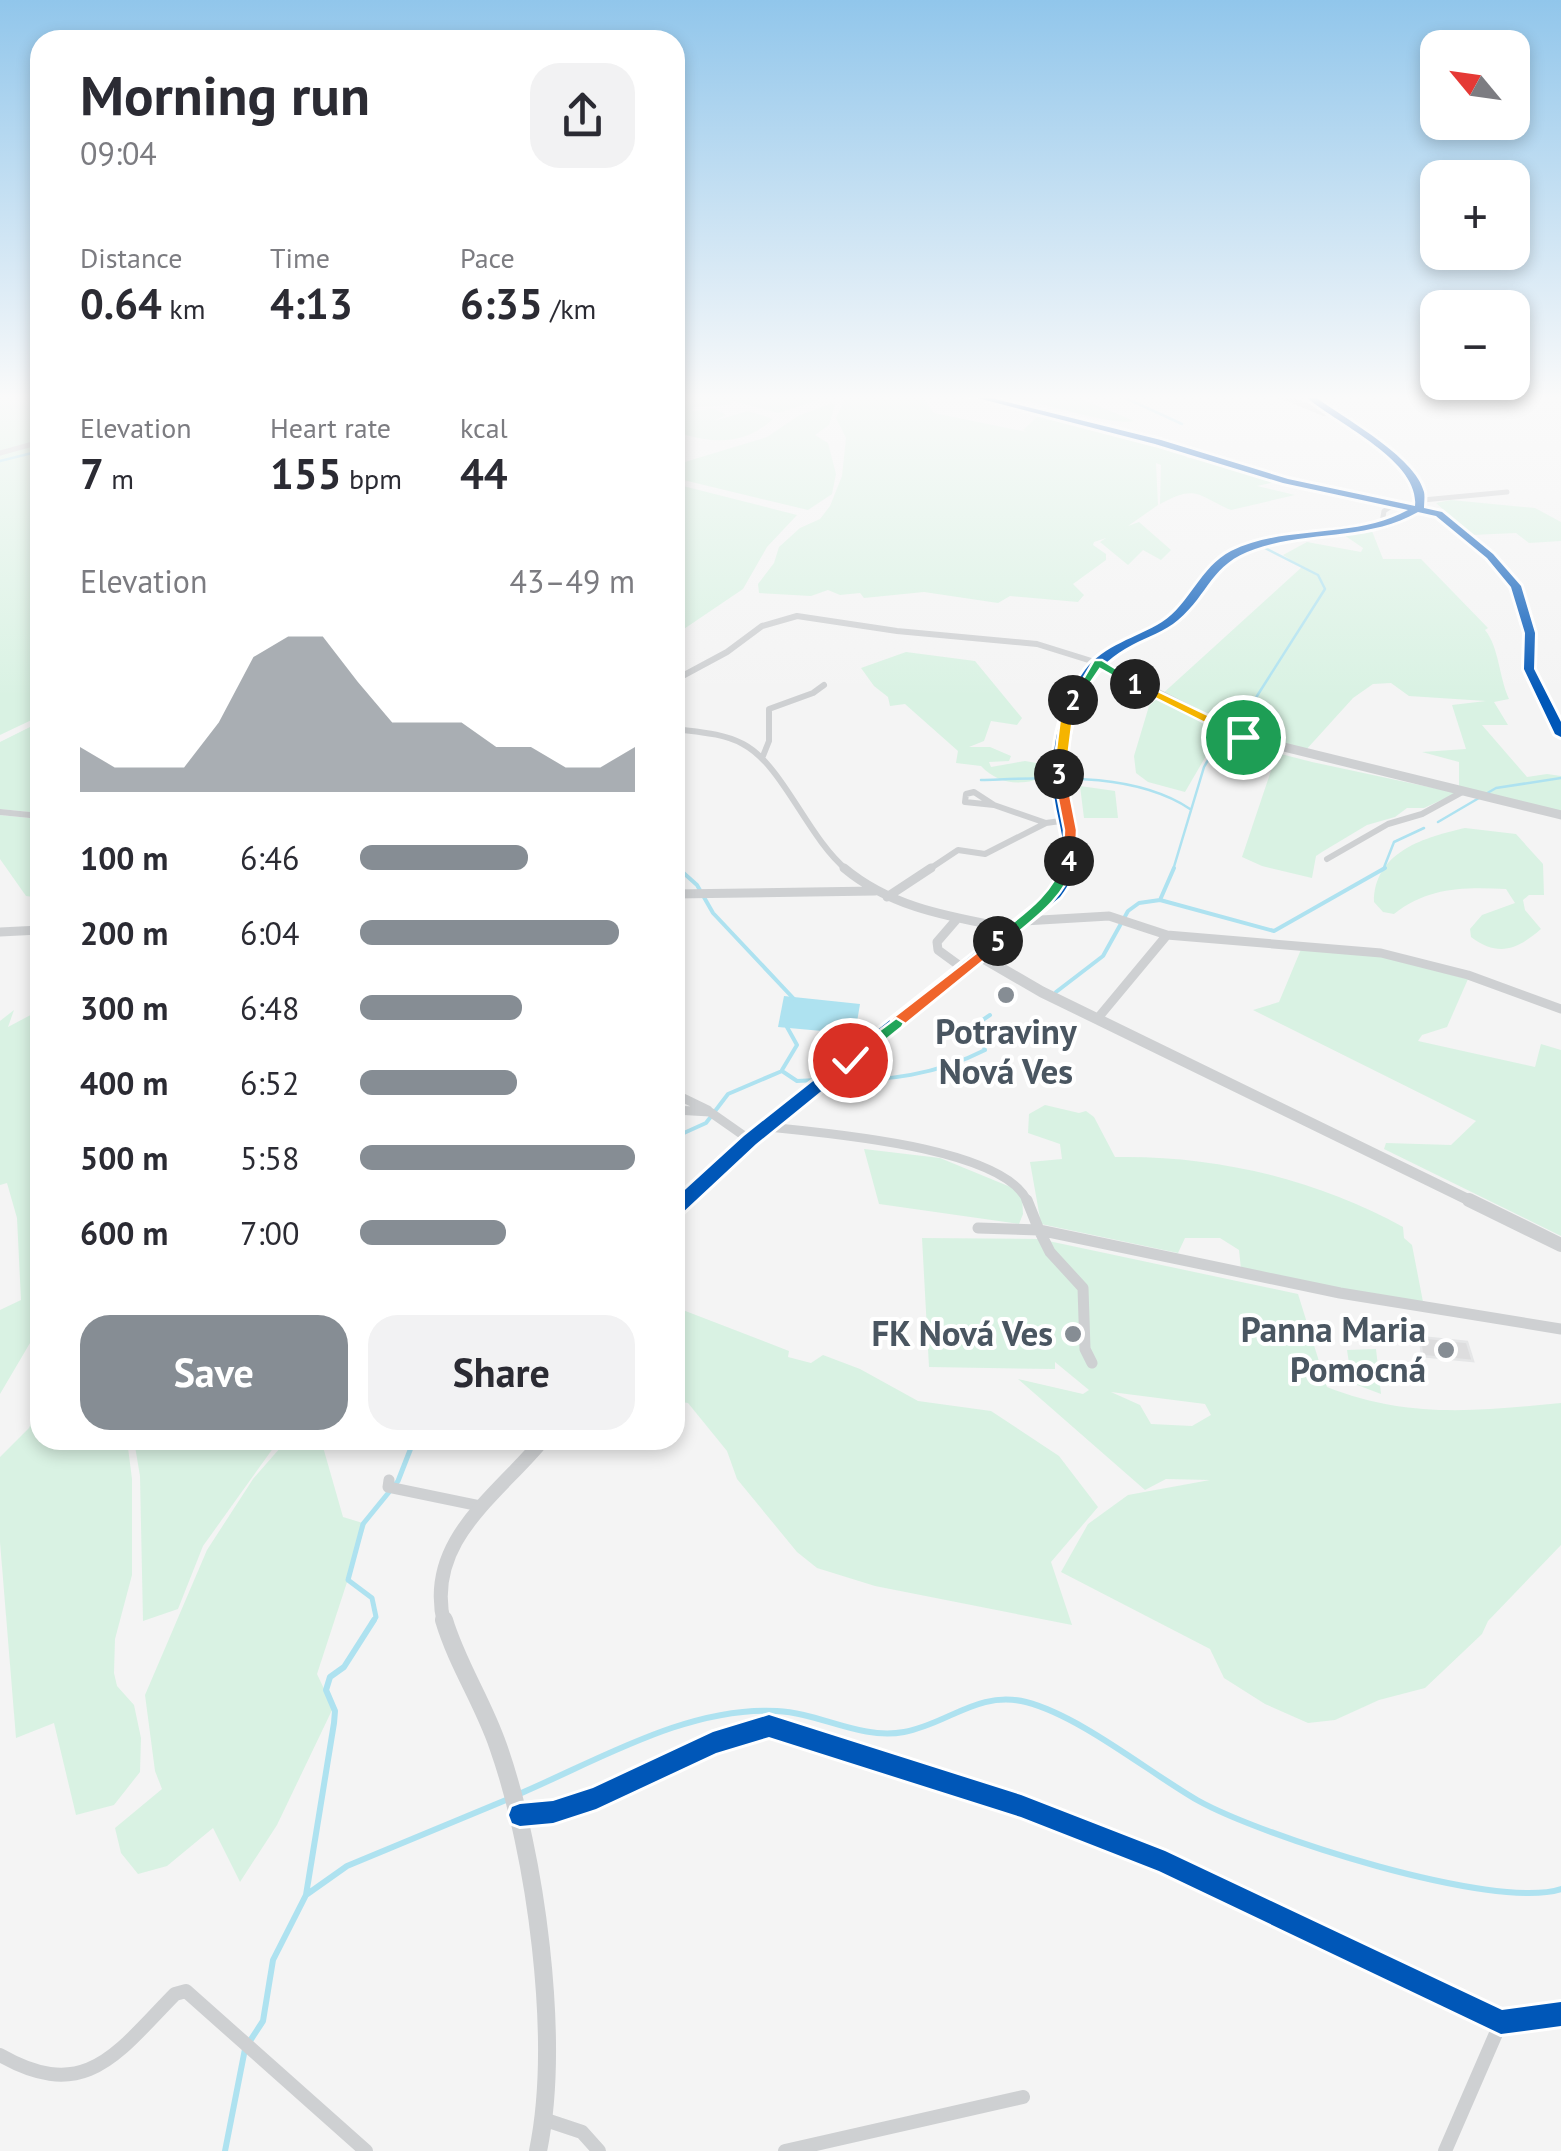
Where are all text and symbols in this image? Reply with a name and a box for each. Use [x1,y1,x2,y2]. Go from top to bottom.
north arrow [1420,30,1530,140]
map controls [1420,30,1530,400]
text: Morning run [80,59,370,130]
button: share [530,63,635,168]
text: 09:04 [80,132,157,174]
button: + [1420,160,1530,270]
text: Distance [80,239,183,276]
text: Time [270,239,330,276]
text: Pace [460,239,515,276]
text: 0.64 [80,276,162,331]
text: 4:13 [270,276,353,331]
text: 6:35 [460,276,543,331]
text: km [162,290,205,327]
text: /km [543,290,596,327]
button: − [1420,290,1530,400]
text: Elevation [80,409,192,446]
text: Heart rate [270,409,391,446]
text: kcal [460,409,508,446]
text: 7 [80,446,104,501]
text: 155 [270,446,341,501]
text: 44 [460,446,508,501]
text: m [104,460,134,497]
text: bpm [341,460,402,497]
text: Elevation [80,560,207,602]
text: 43–49 m [510,560,635,602]
pin: 1 [1110,659,1160,709]
text: 1 [1127,665,1143,702]
pin: 2 [1048,675,1098,725]
text: 2 [1065,681,1081,718]
pin [1201,695,1286,780]
icon: arrive [1216,710,1271,765]
pin: 3 [1034,749,1084,799]
text: 3 [1051,755,1067,792]
pin: 4 [1044,836,1094,886]
text: 100 m [80,837,168,879]
text: 6:46 [240,837,299,879]
text: 4 [1061,842,1077,879]
text: 200 m [80,912,168,954]
text: 6:04 [240,912,299,954]
pin: 5 [973,916,1023,966]
text: 5 [990,922,1006,959]
marker: Potraviny Nová Ves [995,984,1017,1006]
text: 300 m [80,987,168,1029]
text: 6:48 [240,987,299,1029]
place label: Potraviny Nová Ves [935,1008,1078,1094]
pin [808,1018,893,1103]
icon: check [823,1033,878,1088]
text: 400 m [80,1062,168,1104]
text: 6:52 [240,1062,299,1104]
text: 500 m [80,1137,168,1179]
text: 5:58 [240,1137,299,1179]
text: 600 m [80,1212,168,1254]
text: 7:00 [240,1212,299,1254]
place label: Panna Maria Pomocná [1241,1306,1426,1392]
place label: FK Nová Ves [871,1310,1053,1356]
button: Save [80,1315,348,1430]
button: Share [368,1315,635,1430]
marker: FK Nová Ves [1062,1323,1084,1345]
marker: Panna Maria Pomocná [1435,1339,1457,1361]

